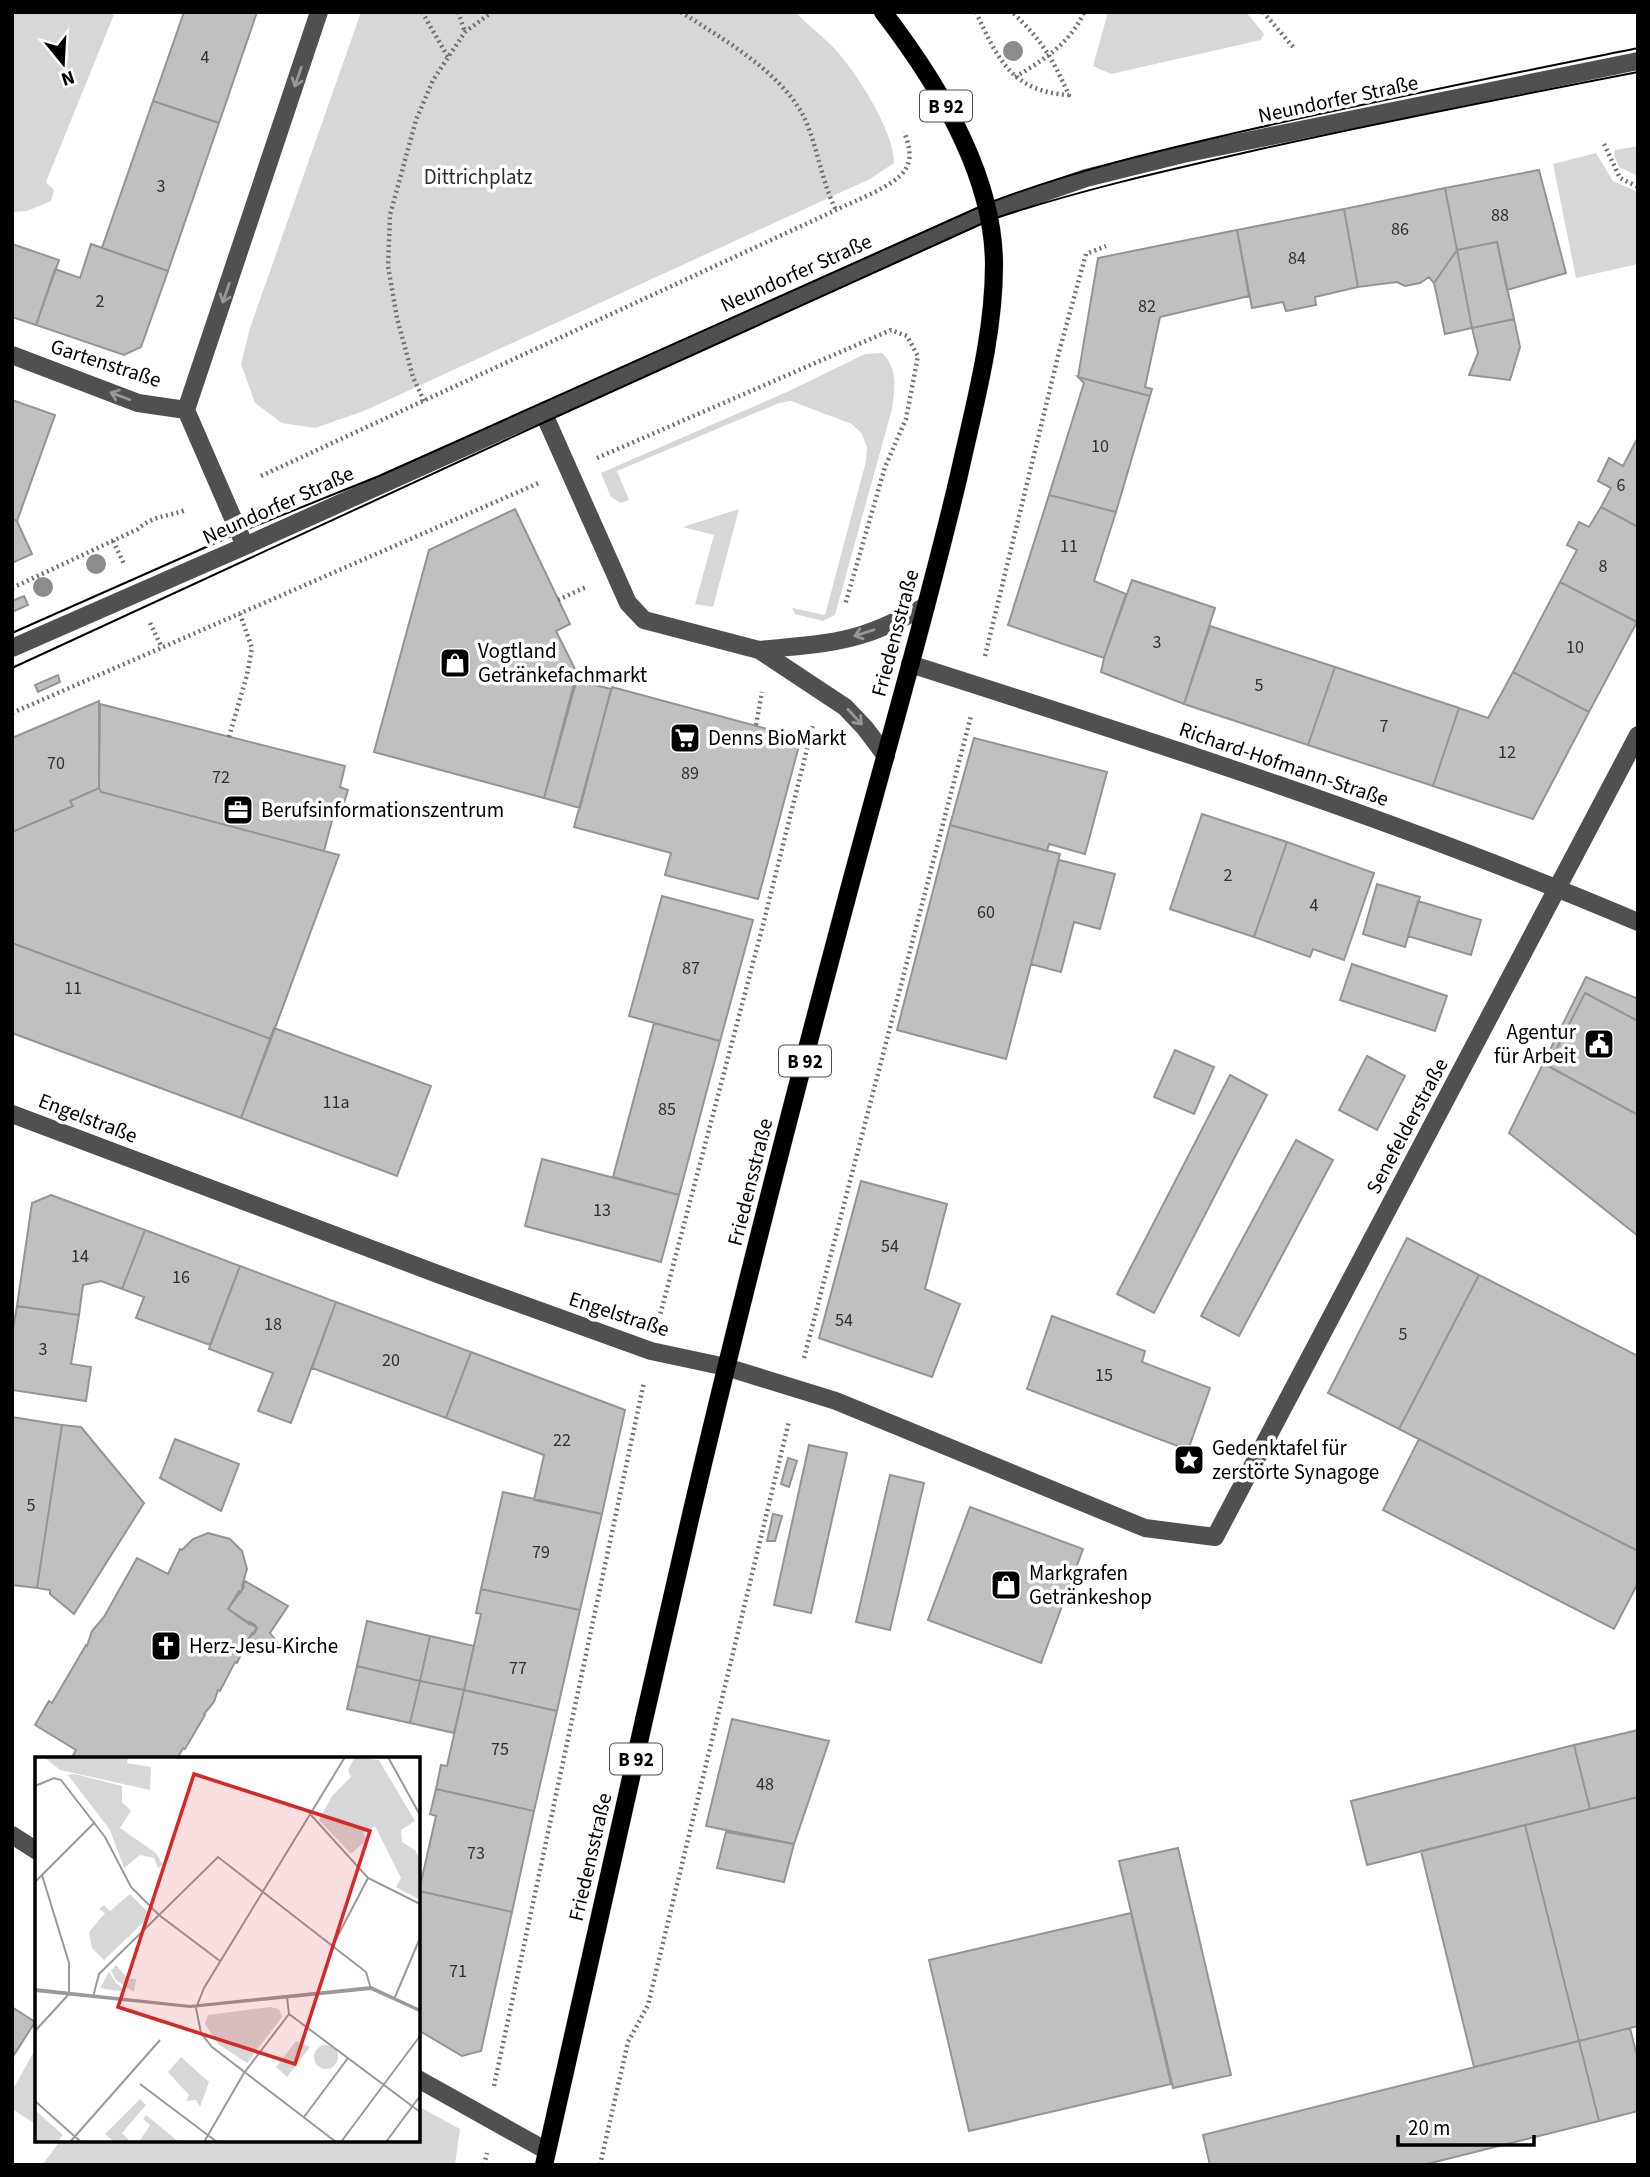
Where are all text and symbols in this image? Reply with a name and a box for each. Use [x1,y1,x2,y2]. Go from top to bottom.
north arrow [28,28,98,98]
house number: 4 [201,45,210,70]
text: N [58,63,78,93]
one-way arrow [291,66,304,88]
street label: Neundorfer Straße [1255,67,1421,131]
road number: B 92 [920,90,972,122]
park label: Dittrichplatz [424,162,532,192]
house number: 3 [157,174,166,199]
house number: 88 [1491,203,1509,228]
house number: 86 [1391,217,1409,242]
street label: Neundorfer Straße [716,226,876,320]
house number: 84 [1288,246,1306,271]
one-way arrow [218,281,231,303]
house number: 2 [96,289,105,314]
house number: 82 [1138,294,1156,319]
street label: Gartenstraße [47,331,165,395]
one-way arrow [109,389,131,401]
house number: 10 [1091,434,1109,459]
street label: Neundorfer Straße [198,458,358,552]
house number: 6 [1617,473,1626,498]
house number: 11 [1060,534,1078,559]
house number: 8 [1599,554,1608,579]
street label: Friedensstraße [864,566,926,700]
one-way arrow [853,628,875,641]
house number: 3 [1153,630,1162,655]
house number: 10 [1566,635,1584,660]
place label: Vogtland Getränkefachmarkt [478,636,647,690]
shop icon: Vogtland Getränkefachmarkt [438,646,472,680]
house number: 5 [1255,673,1264,698]
one-way arrow [846,708,863,725]
street label: Richard-Hofmann-Straße [1175,714,1393,814]
house number: 7 [1380,714,1389,739]
supermarket icon: Denns BioMarkt [668,721,702,755]
place label: Denns BioMarkt [708,723,846,753]
house number: 12 [1498,740,1516,765]
house number: 70 [47,751,65,776]
house number: 89 [681,761,699,786]
house number: 72 [212,765,230,790]
office icon: Berufsinformationszentrum [221,793,255,827]
place label: Berufsinformationszentrum [261,795,504,825]
house number: 2 [1224,863,1233,888]
house number: 4 [1310,893,1319,918]
house number: 60 [977,900,995,925]
house number: 87 [682,956,700,981]
house number: 11 [64,976,82,1001]
place label: Agentur für Arbeit [1494,1017,1577,1071]
public building icon: Agentur für Arbeit [1582,1027,1616,1061]
road number: B 92 [779,1046,831,1077]
street label: Senefelderstraße [1359,1053,1455,1199]
street label: Engelstraße [34,1085,142,1151]
house number: 11a [323,1090,349,1115]
house number: 85 [658,1097,676,1122]
street label: Friedensstraße [720,1115,780,1249]
house number: 13 [593,1198,611,1223]
house number: 54 [881,1234,899,1259]
house number: 14 [71,1244,89,1269]
house number: 16 [172,1265,190,1290]
street label: Engelstraße [565,1284,673,1344]
house number: 54 [835,1308,853,1333]
house number: 18 [264,1312,282,1337]
house number: 5 [1399,1322,1408,1347]
house number: 3 [39,1337,48,1362]
house number: 20 [382,1348,400,1373]
house number: 15 [1095,1363,1113,1388]
house number: 22 [553,1428,571,1453]
place label: Gedenktafel für zerstörte Synagoge [1212,1433,1379,1487]
place icon: Gedenktafel für zerstörte Synagoge [1172,1443,1206,1477]
house number: 5 [27,1493,36,1518]
house number: 79 [532,1540,550,1565]
place label: Markgrafen Getränkeshop [1029,1558,1152,1612]
shop icon: Markgrafen Getränkeshop [989,1568,1023,1602]
church icon: Herz-Jesu-Kirche [149,1629,183,1663]
place label: Herz-Jesu-Kirche [189,1631,338,1661]
house number: 77 [509,1656,527,1681]
house number: 75 [491,1737,509,1762]
road number: B 92 [610,1744,662,1774]
inset map [35,1757,420,2142]
house number: 48 [756,1772,774,1797]
street label: Friedensstraße [561,1790,619,1924]
house number: 73 [467,1841,485,1866]
house number: 71 [449,1959,467,1984]
scale bar [1398,2104,1534,2148]
text: 20 m [1408,2113,1450,2143]

